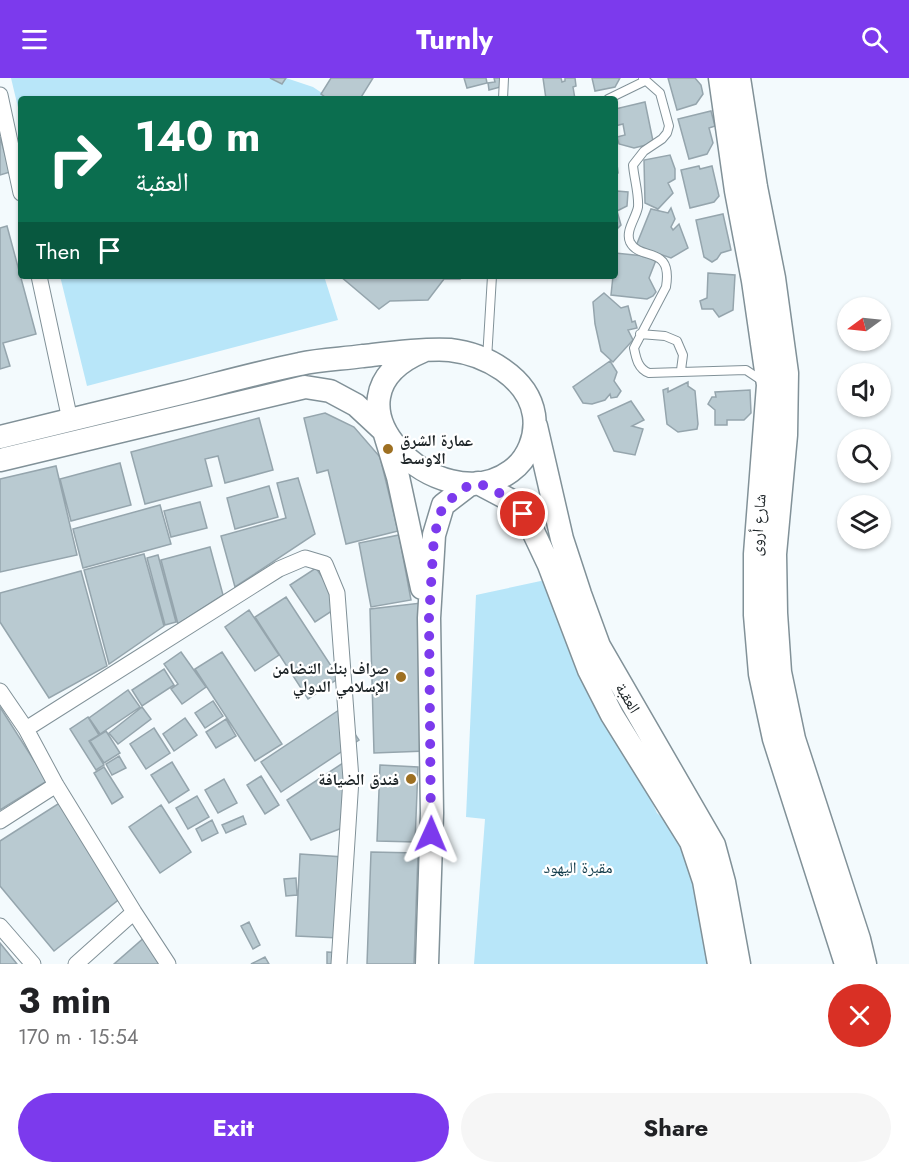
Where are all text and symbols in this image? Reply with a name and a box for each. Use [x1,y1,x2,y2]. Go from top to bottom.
text: Turnly [416,20,493,59]
icon: menu [18,23,51,56]
icon: search [858,23,891,56]
text: 140 m [135,106,261,167]
icon: right [36,120,114,198]
text: العقبة [135,162,189,201]
icon: arrive [93,234,126,267]
text: Then [36,235,81,267]
north arrow [837,297,891,351]
map controls [837,297,891,549]
button: sound [837,363,891,417]
place label: عمارة الشرق الاوسط [400,429,473,470]
button: search [837,429,891,483]
marker: عمارة الشرق الاوسط [381,442,395,456]
pin [497,488,548,539]
street label: شارع أروى [744,493,772,557]
button: layers [837,495,891,549]
icon: arrive [506,497,539,530]
place label: صراف بنك التضامن الإسلامي الدولي [272,657,389,698]
marker: صراف بنك التضامن الإسلامي الدولي [394,670,408,684]
street label: العقبة [610,678,646,718]
place label: فندق الضيافة [318,768,399,791]
marker: فندق الضيافة [404,772,418,786]
position arrow [399,802,463,866]
park label: مقبرة اليهود [543,856,613,879]
text: 3 min [18,974,111,1026]
button: close [828,984,891,1047]
text: 170 m · 15:54 [18,1023,138,1052]
button: Exit [18,1093,449,1162]
button: Share [461,1093,891,1162]

